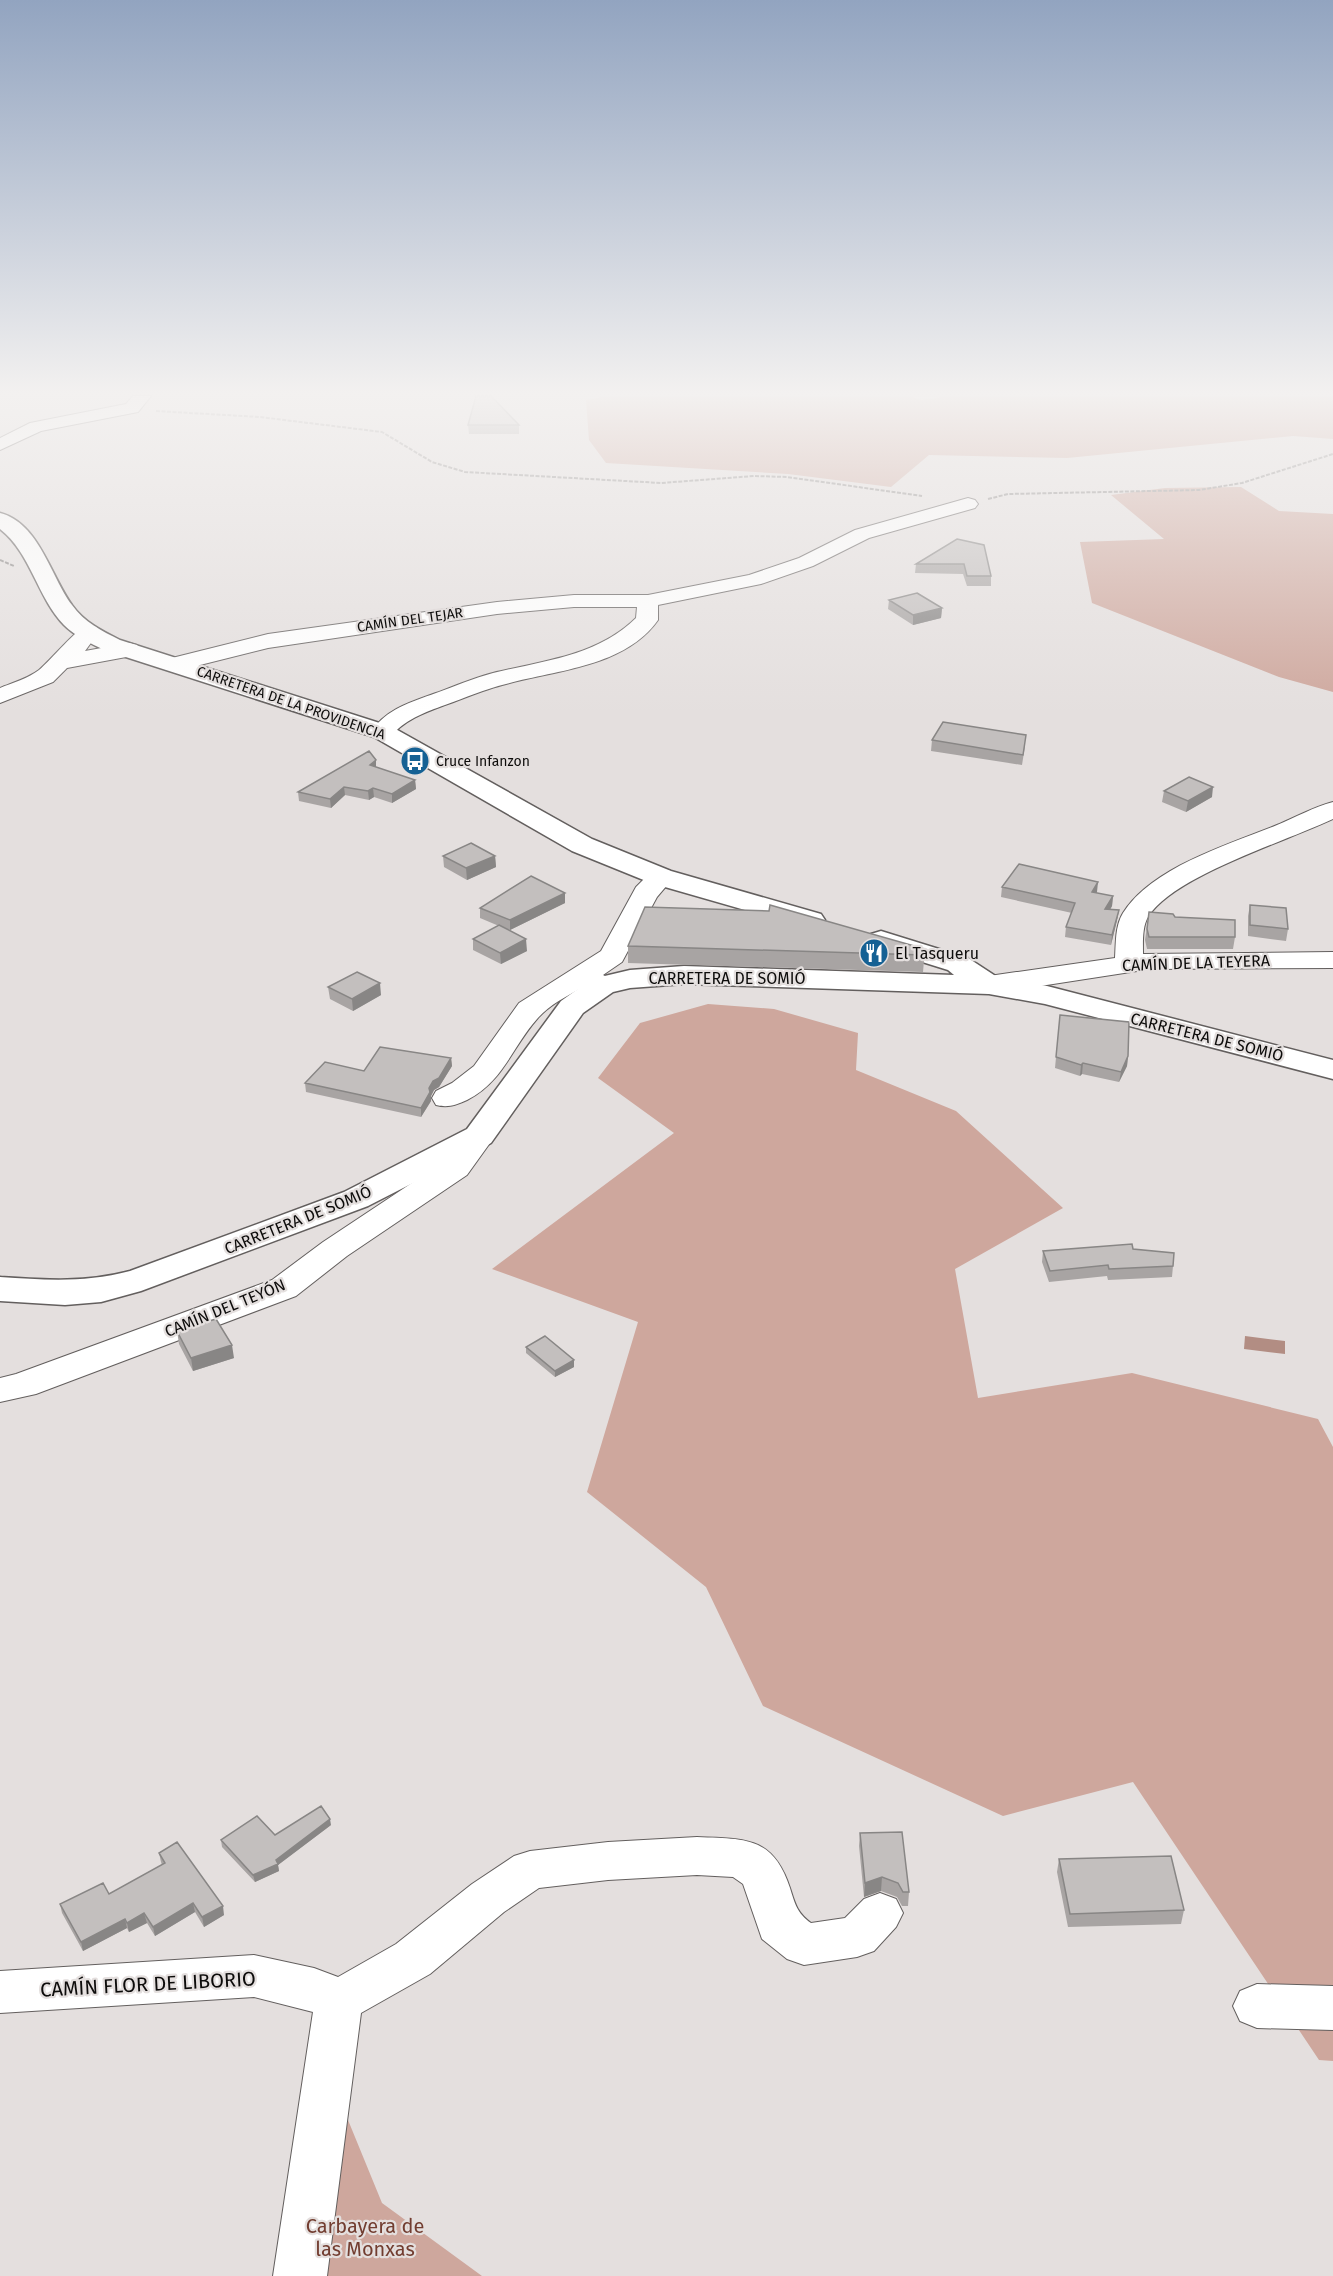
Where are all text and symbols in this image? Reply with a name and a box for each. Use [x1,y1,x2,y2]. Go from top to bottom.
street label: CAMÍN DEL TEJAR [356,603,465,636]
street label: CARRETERA DE LA PROVIDENCIA [195,663,387,743]
bus stop icon: Cruce Infanzon [399,745,431,777]
place label: Cruce Infanzon [436,753,530,770]
restaurant icon: El Tasqueru [858,937,890,969]
place label: El Tasqueru [895,944,979,963]
street label: CAMÍN DE LA TEYERA [1122,950,1271,975]
street label: CARRETERA DE SOMIÓ [649,968,806,988]
street label: CARRETERA DE SOMIÓ [1129,1008,1286,1065]
street label: CARRETERA DE SOMIÓ [221,1181,374,1258]
street label: CAMÍN DEL TEYÓN [161,1274,288,1341]
street label: CAMÍN FLOR DE LIBORIO [40,1966,256,2002]
park label: Carbayera de las Monxas [306,2214,424,2261]

